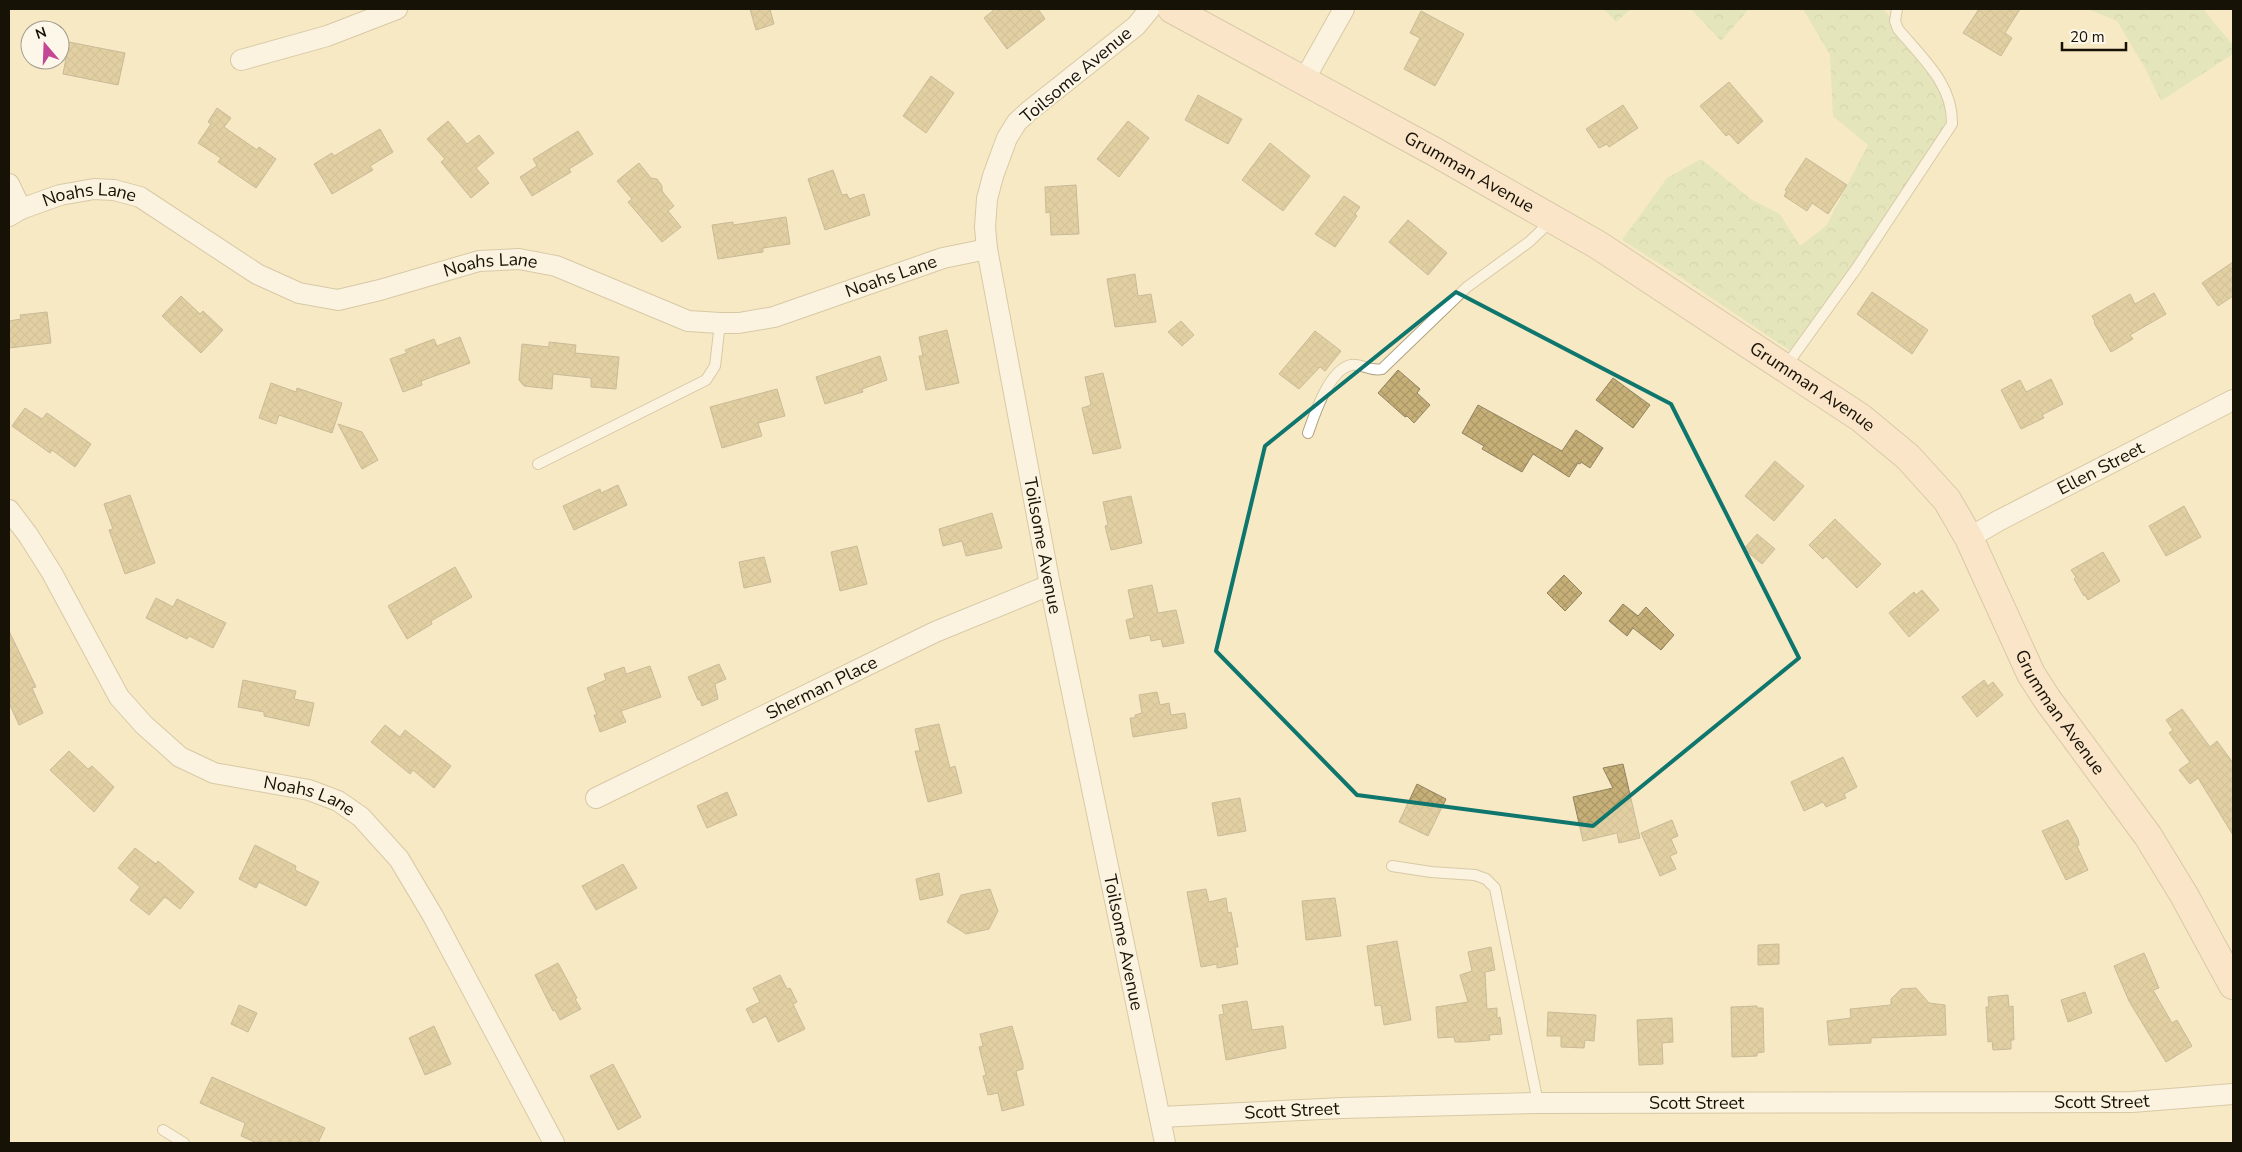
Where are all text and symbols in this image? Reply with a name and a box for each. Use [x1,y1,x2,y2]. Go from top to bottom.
north arrow [20,20,70,70]
scale bar [2062,20,2126,52]
street label: Toilsome Avenue [1015,21,1137,129]
text: N [33,22,49,44]
text: 20 m [2070,27,2105,47]
street label: Grumman Avenue [1400,125,1539,218]
street label: Noahs Lane [39,177,139,212]
street label: Noahs Lane [440,247,540,283]
street label: Noahs Lane [842,249,940,303]
street label: Grumman Avenue [1745,336,1880,437]
street label: Ellen Street [2053,436,2149,501]
street label: Toilsome Avenue [1018,475,1068,616]
street label: Grumman Avenue [2010,646,2111,779]
street label: Sherman Place [762,650,881,725]
street label: Noahs Lane [262,770,360,822]
street label: Toilsome Avenue [1098,872,1149,1013]
street label: Scott Street [2054,1089,2151,1114]
street label: Scott Street [1649,1091,1745,1115]
street label: Scott Street [1244,1096,1341,1125]

